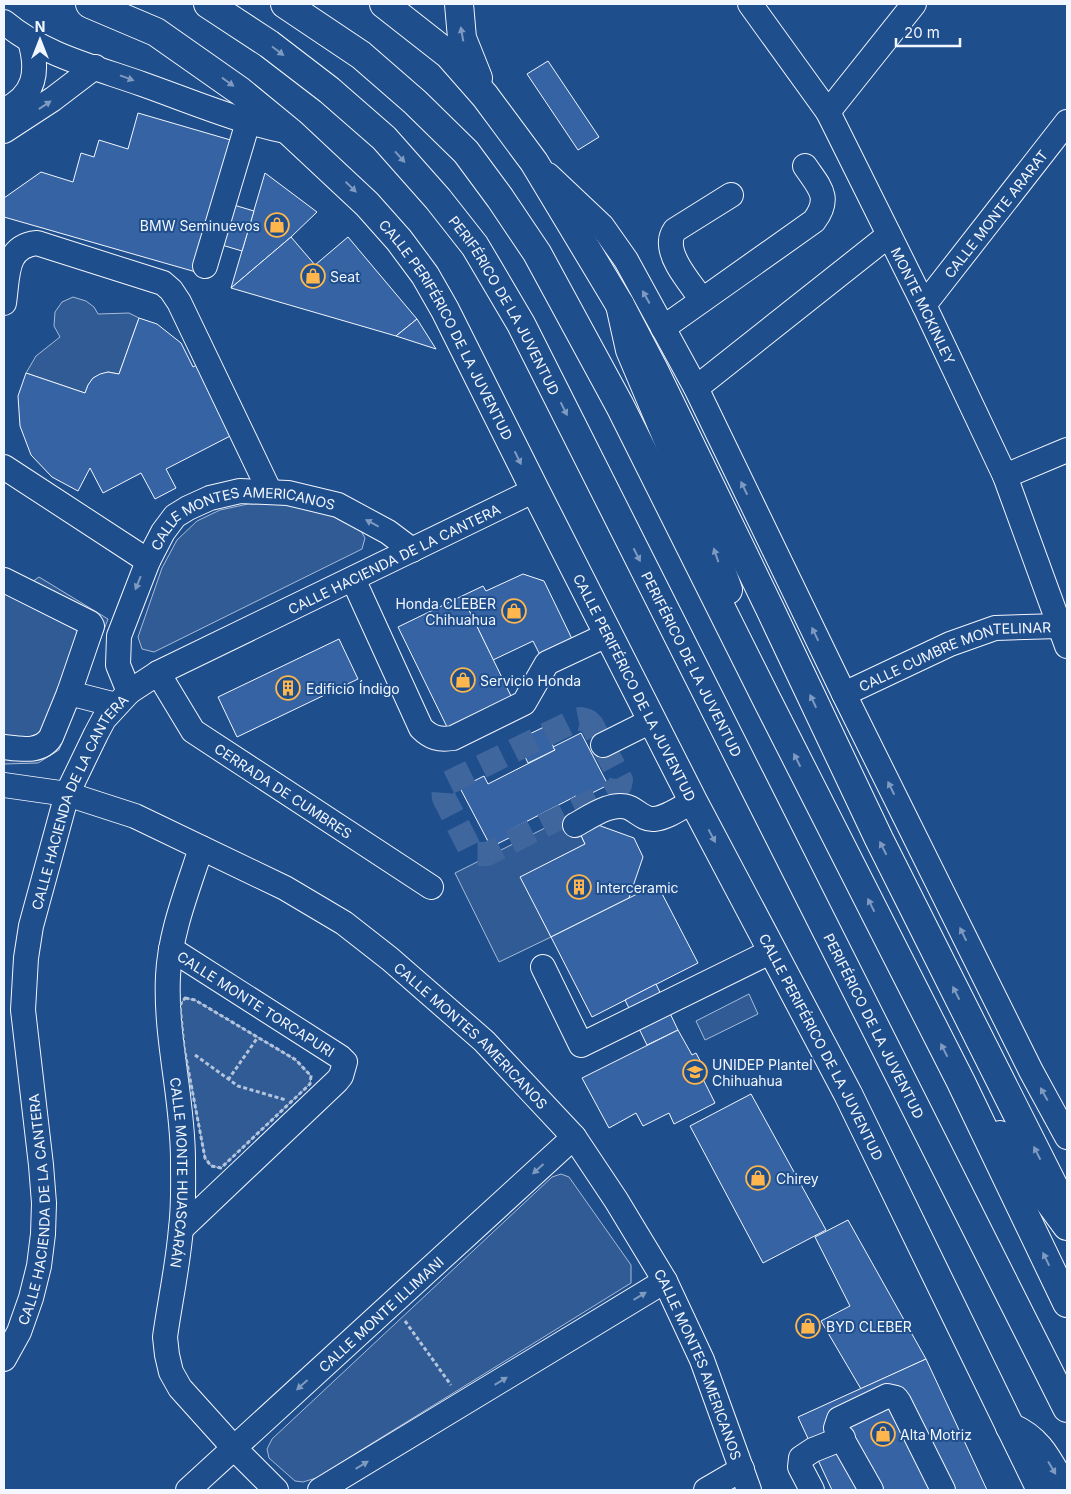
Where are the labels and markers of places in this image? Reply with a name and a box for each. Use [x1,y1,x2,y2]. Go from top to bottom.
shop icon: BMW Seminuevos [264,212,290,238]
place label: BMW Seminuevos [140,217,260,234]
shop icon: Seat [300,263,326,289]
place label: Seat [330,268,360,285]
place label: Honda CLEBER Chihuahua [395,595,496,628]
shop icon: Honda CLEBER Chihuahua [501,598,527,624]
shop icon: Servicio Honda [450,667,476,693]
place label: Servicio Honda [480,672,581,689]
building icon: Edificio Índigo [275,675,301,701]
place label: Edificio Índigo [306,680,400,697]
building icon: Interceramic [566,874,592,900]
place label: Interceramic [596,879,679,896]
place label: UNIDEP Plantel Chihuahua [712,1056,813,1089]
school or university icon: UNIDEP Plantel Chihuahua [682,1059,708,1085]
shop icon: Chirey [745,1165,771,1191]
place label: Chirey [776,1170,819,1187]
shop icon: BYD CLEBER [795,1313,821,1339]
place label: BYD CLEBER [826,1318,912,1335]
shop icon: Alta Motriz [870,1421,896,1447]
place label: Alta Motriz [900,1426,972,1443]

